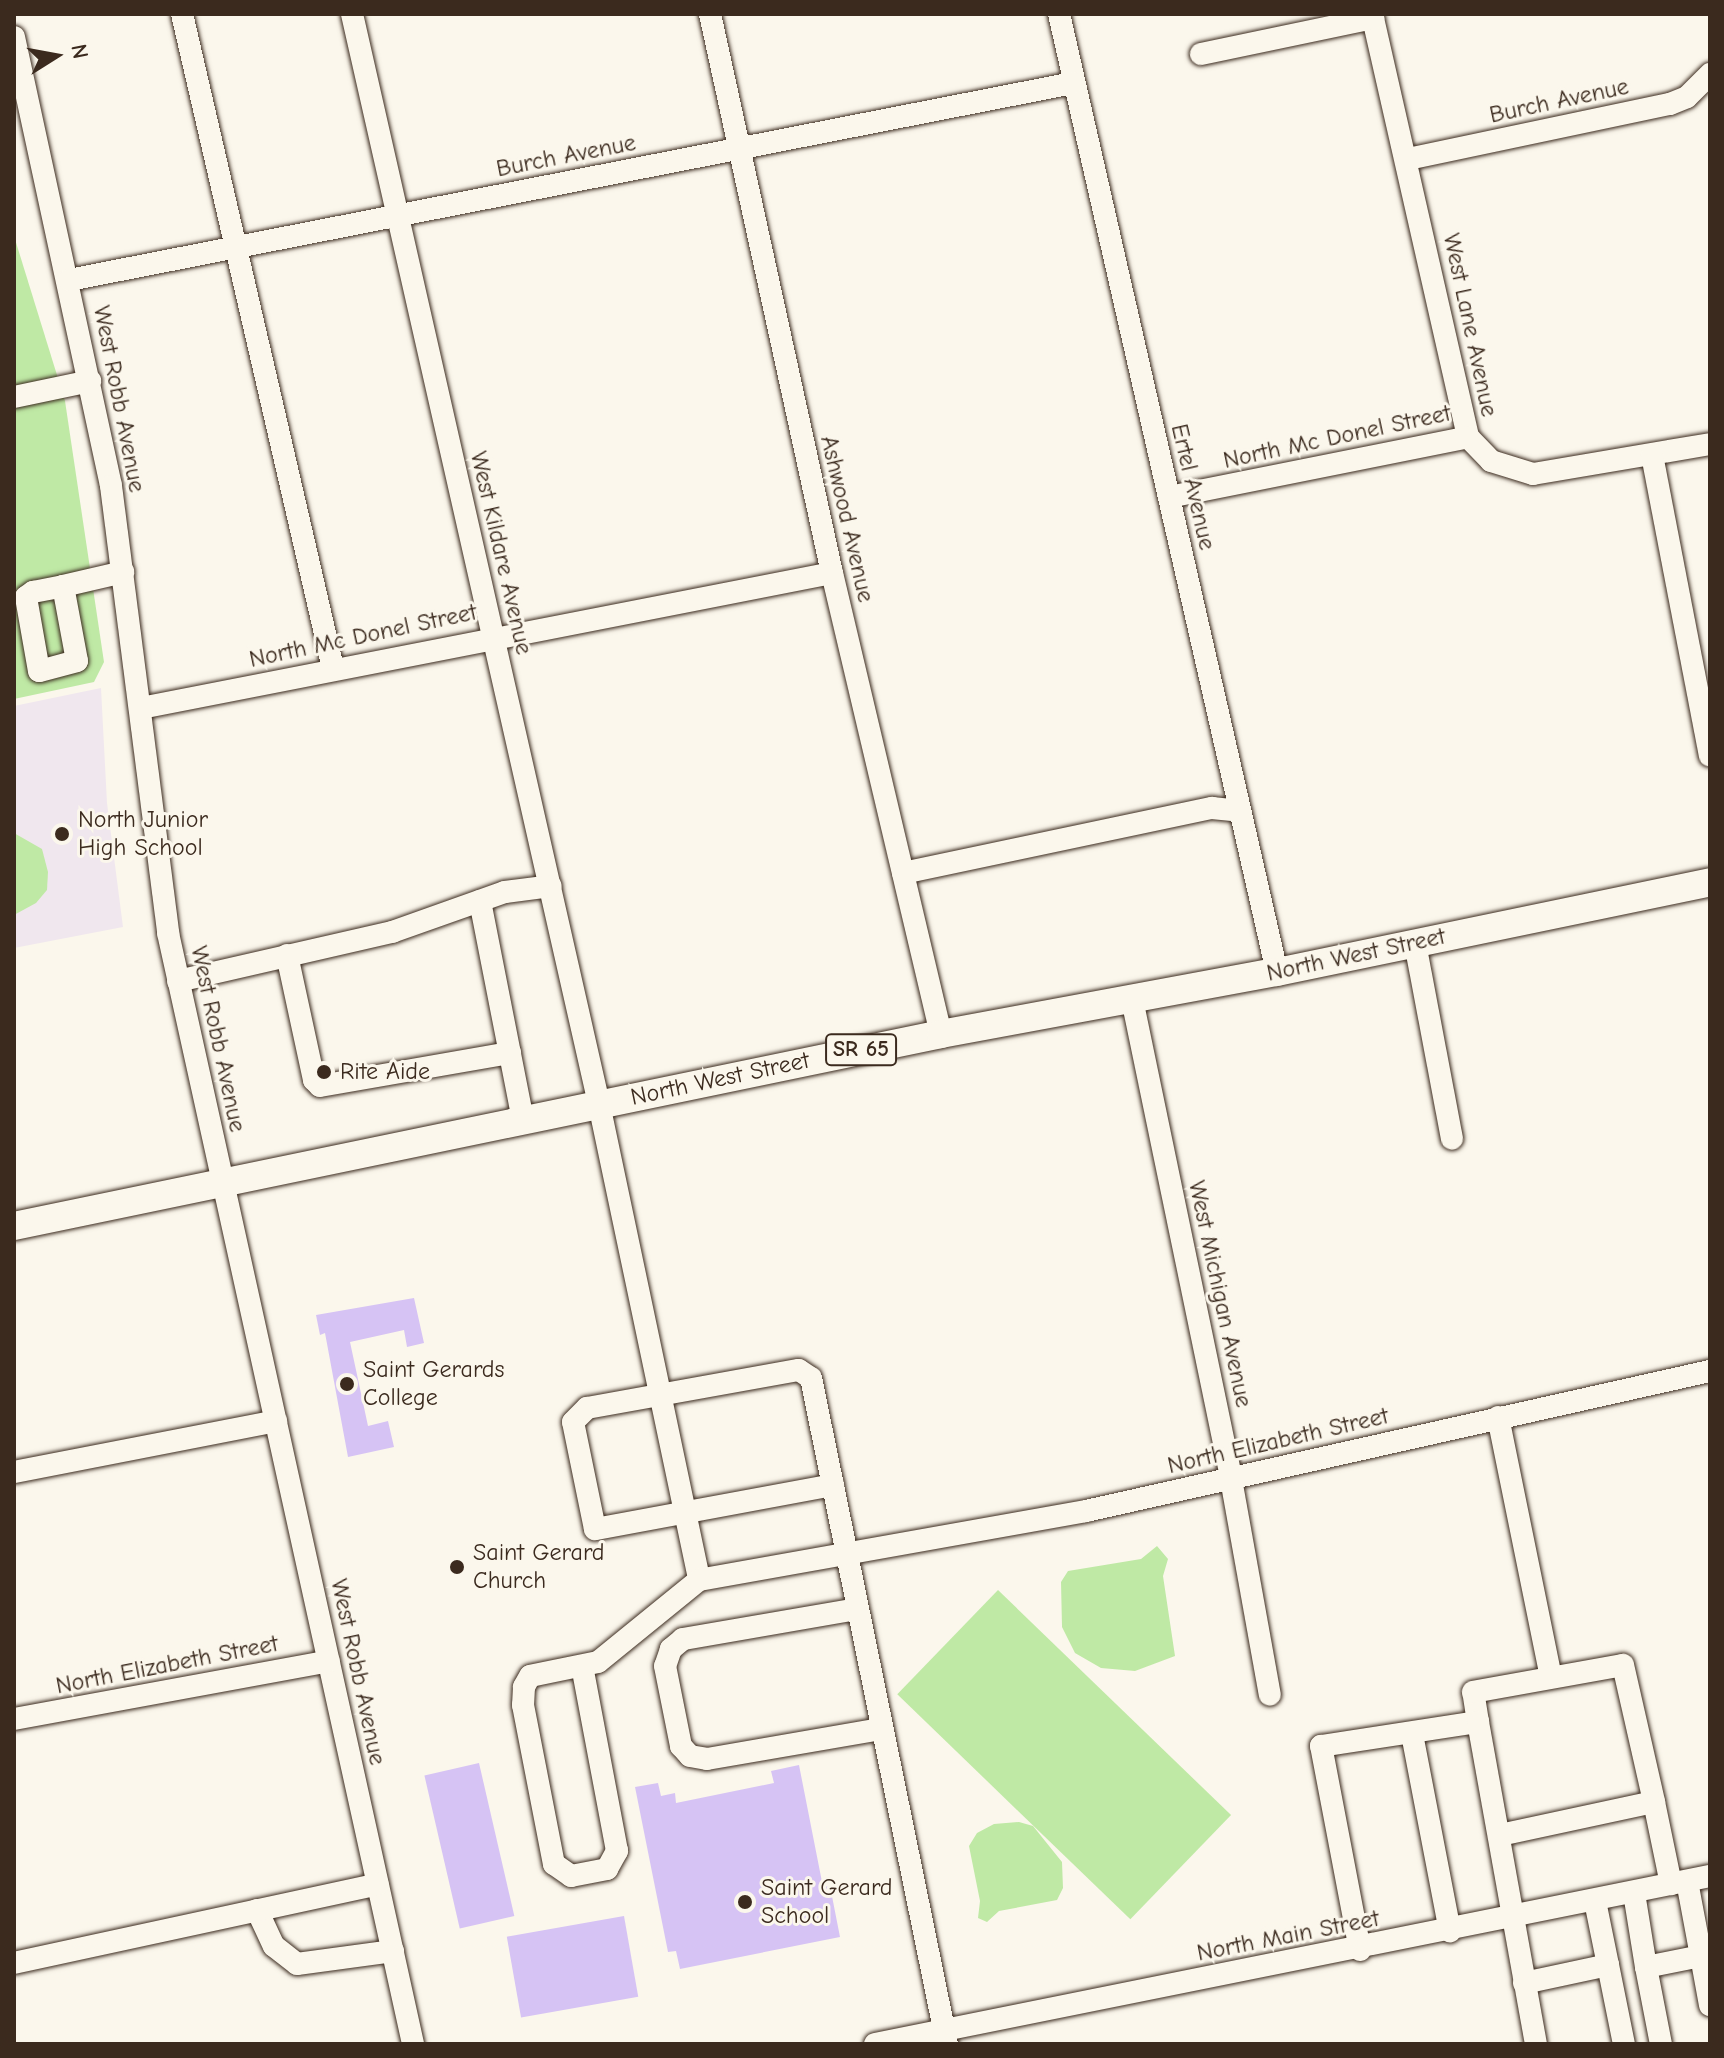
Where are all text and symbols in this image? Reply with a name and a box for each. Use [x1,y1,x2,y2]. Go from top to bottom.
north arrow [16,16,96,96]
text: N [65,42,94,61]
street label: Burch Avenue [1487,72,1631,130]
street label: Burch Avenue [494,128,638,184]
street label: West Lane Avenue [1437,231,1503,419]
street label: West Robb Avenue [87,303,151,495]
street label: North Mc Donel Street [1221,399,1453,475]
street label: Ertel Avenue [1165,421,1221,553]
street label: Ashwood Avenue [814,433,880,605]
street label: West Kildare Avenue [464,449,538,657]
street label: North Mc Donel Street [247,598,479,674]
place label: North Junior High School [78,806,208,862]
marker: North Junior High School [53,825,71,843]
street label: North West Street [1264,922,1448,988]
street label: West Robb Avenue [184,943,252,1135]
road number: SR 65 [825,1032,897,1068]
street label: North West Street [628,1046,812,1112]
place label: Rite Aide [340,1058,430,1086]
marker: Rite Aide [315,1063,333,1081]
street label: West Michigan Avenue [1182,1178,1258,1410]
place label: Saint Gerards College [363,1356,504,1412]
marker: Saint Gerards College [338,1375,356,1393]
street label: North Elizabeth Street [1165,1402,1391,1480]
place label: Saint Gerard Church [473,1539,604,1595]
marker: Saint Gerard Church [448,1558,466,1576]
street label: West Robb Avenue [324,1576,392,1768]
street label: North Elizabeth Street [53,1629,281,1701]
place label: Saint Gerard School [761,1874,892,1930]
marker: Saint Gerard School [736,1893,754,1911]
street label: North Main Street [1194,1904,1382,1968]

